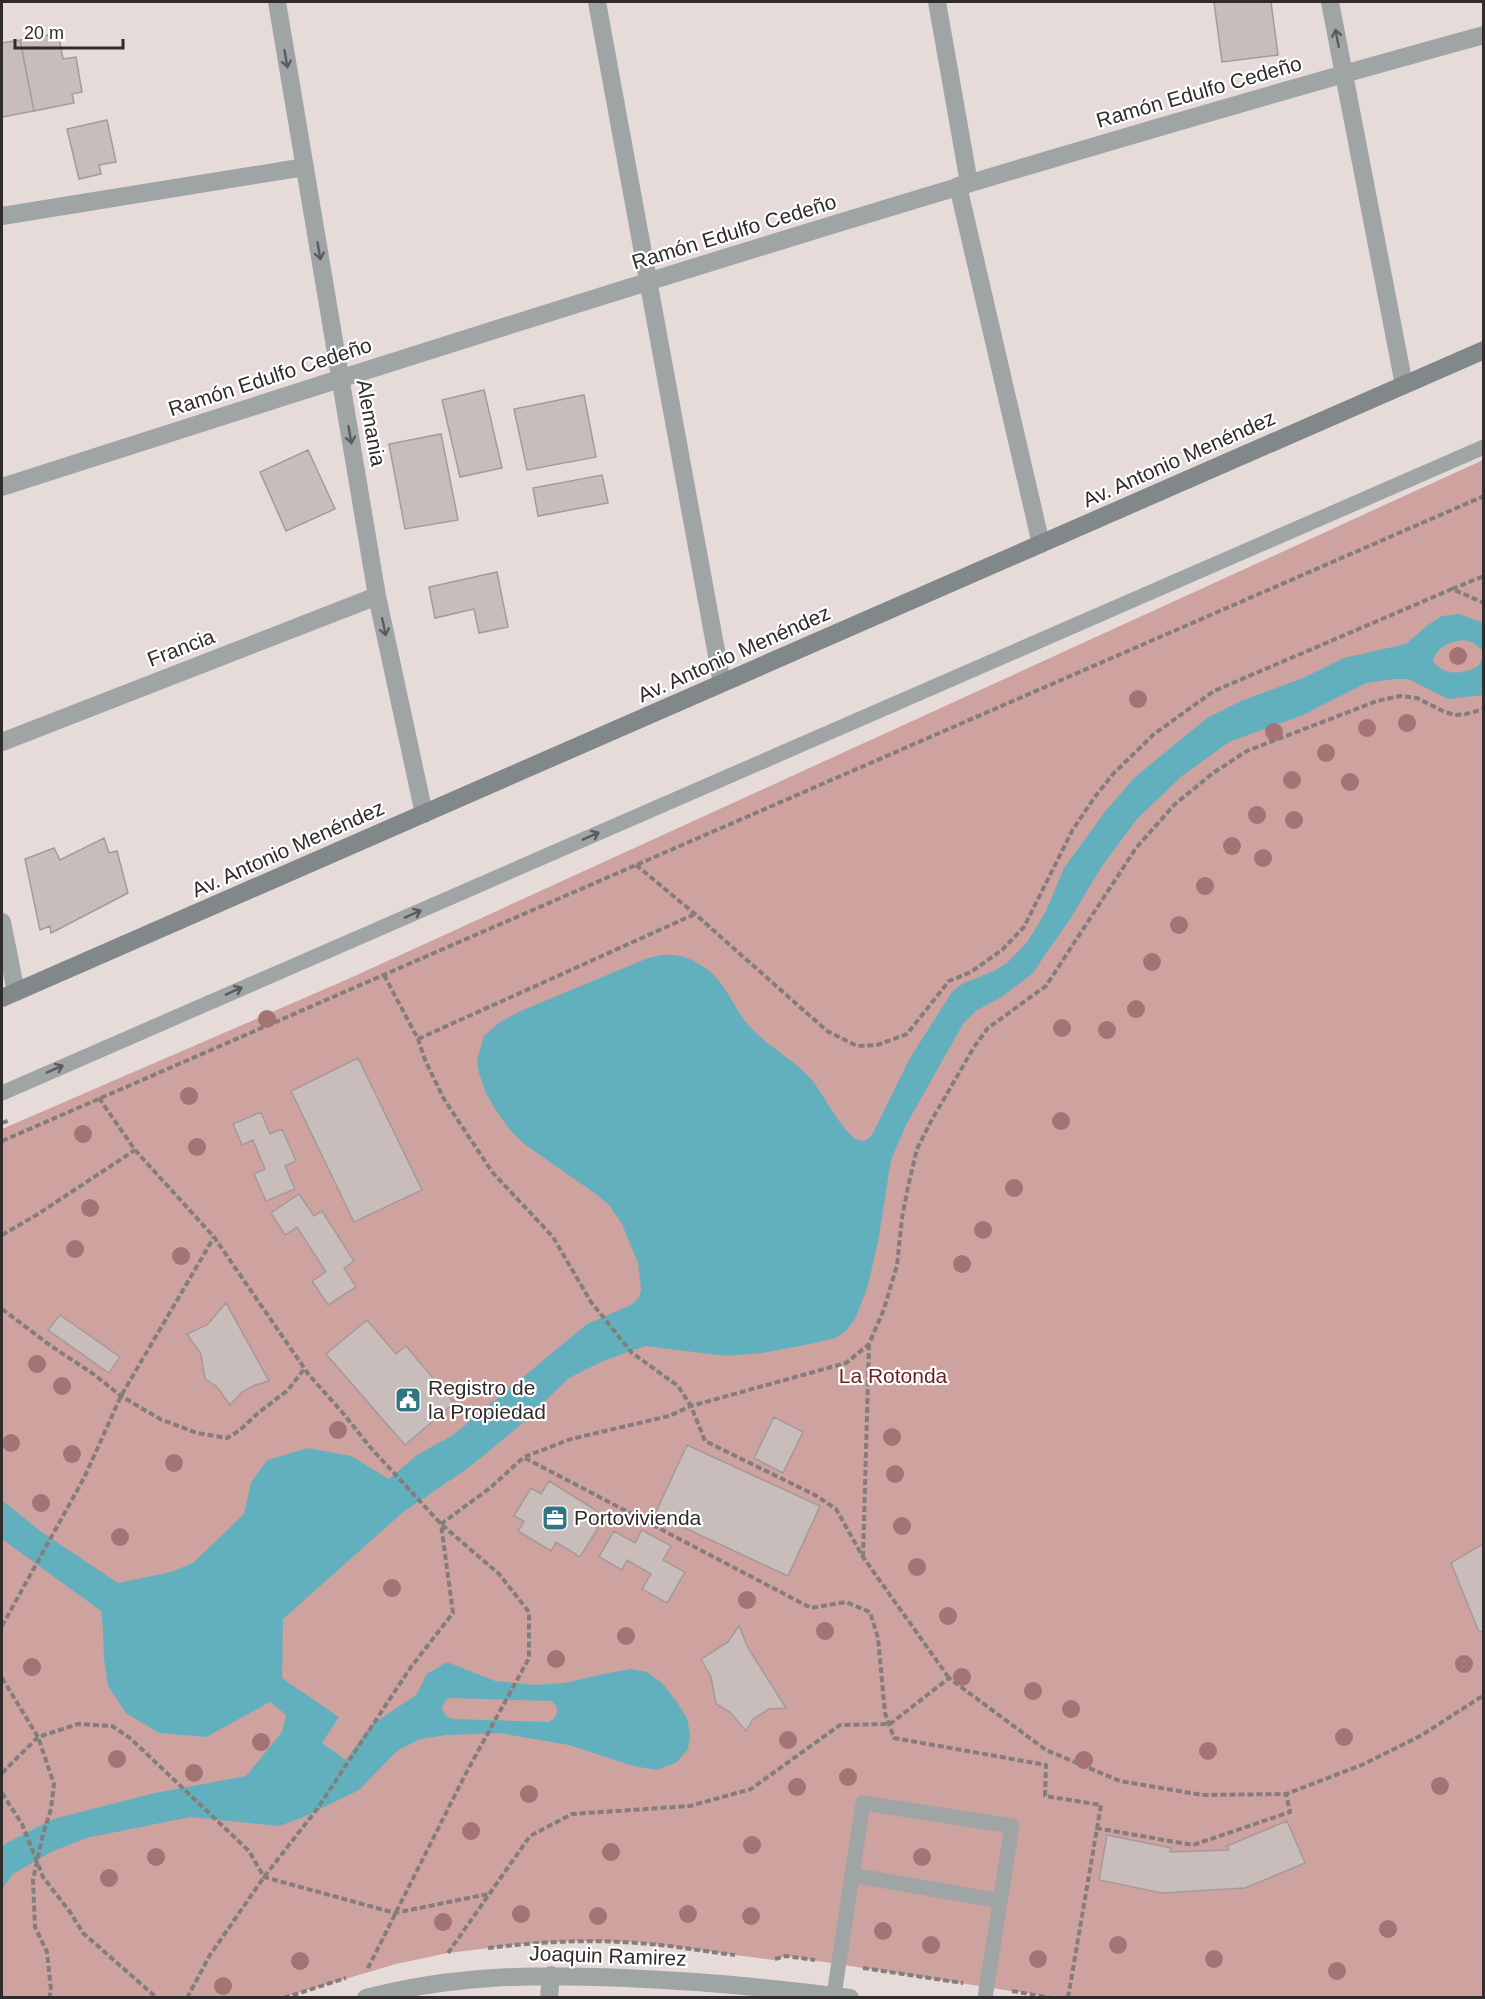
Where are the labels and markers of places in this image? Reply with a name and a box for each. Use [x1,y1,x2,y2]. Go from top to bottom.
place label: Registro de la Propiedad [428,1376,546,1423]
public building icon: Registro de la Propiedad [393,1385,423,1415]
office icon: Portovivienda [540,1503,570,1533]
place label: Portovivienda [574,1506,702,1529]

